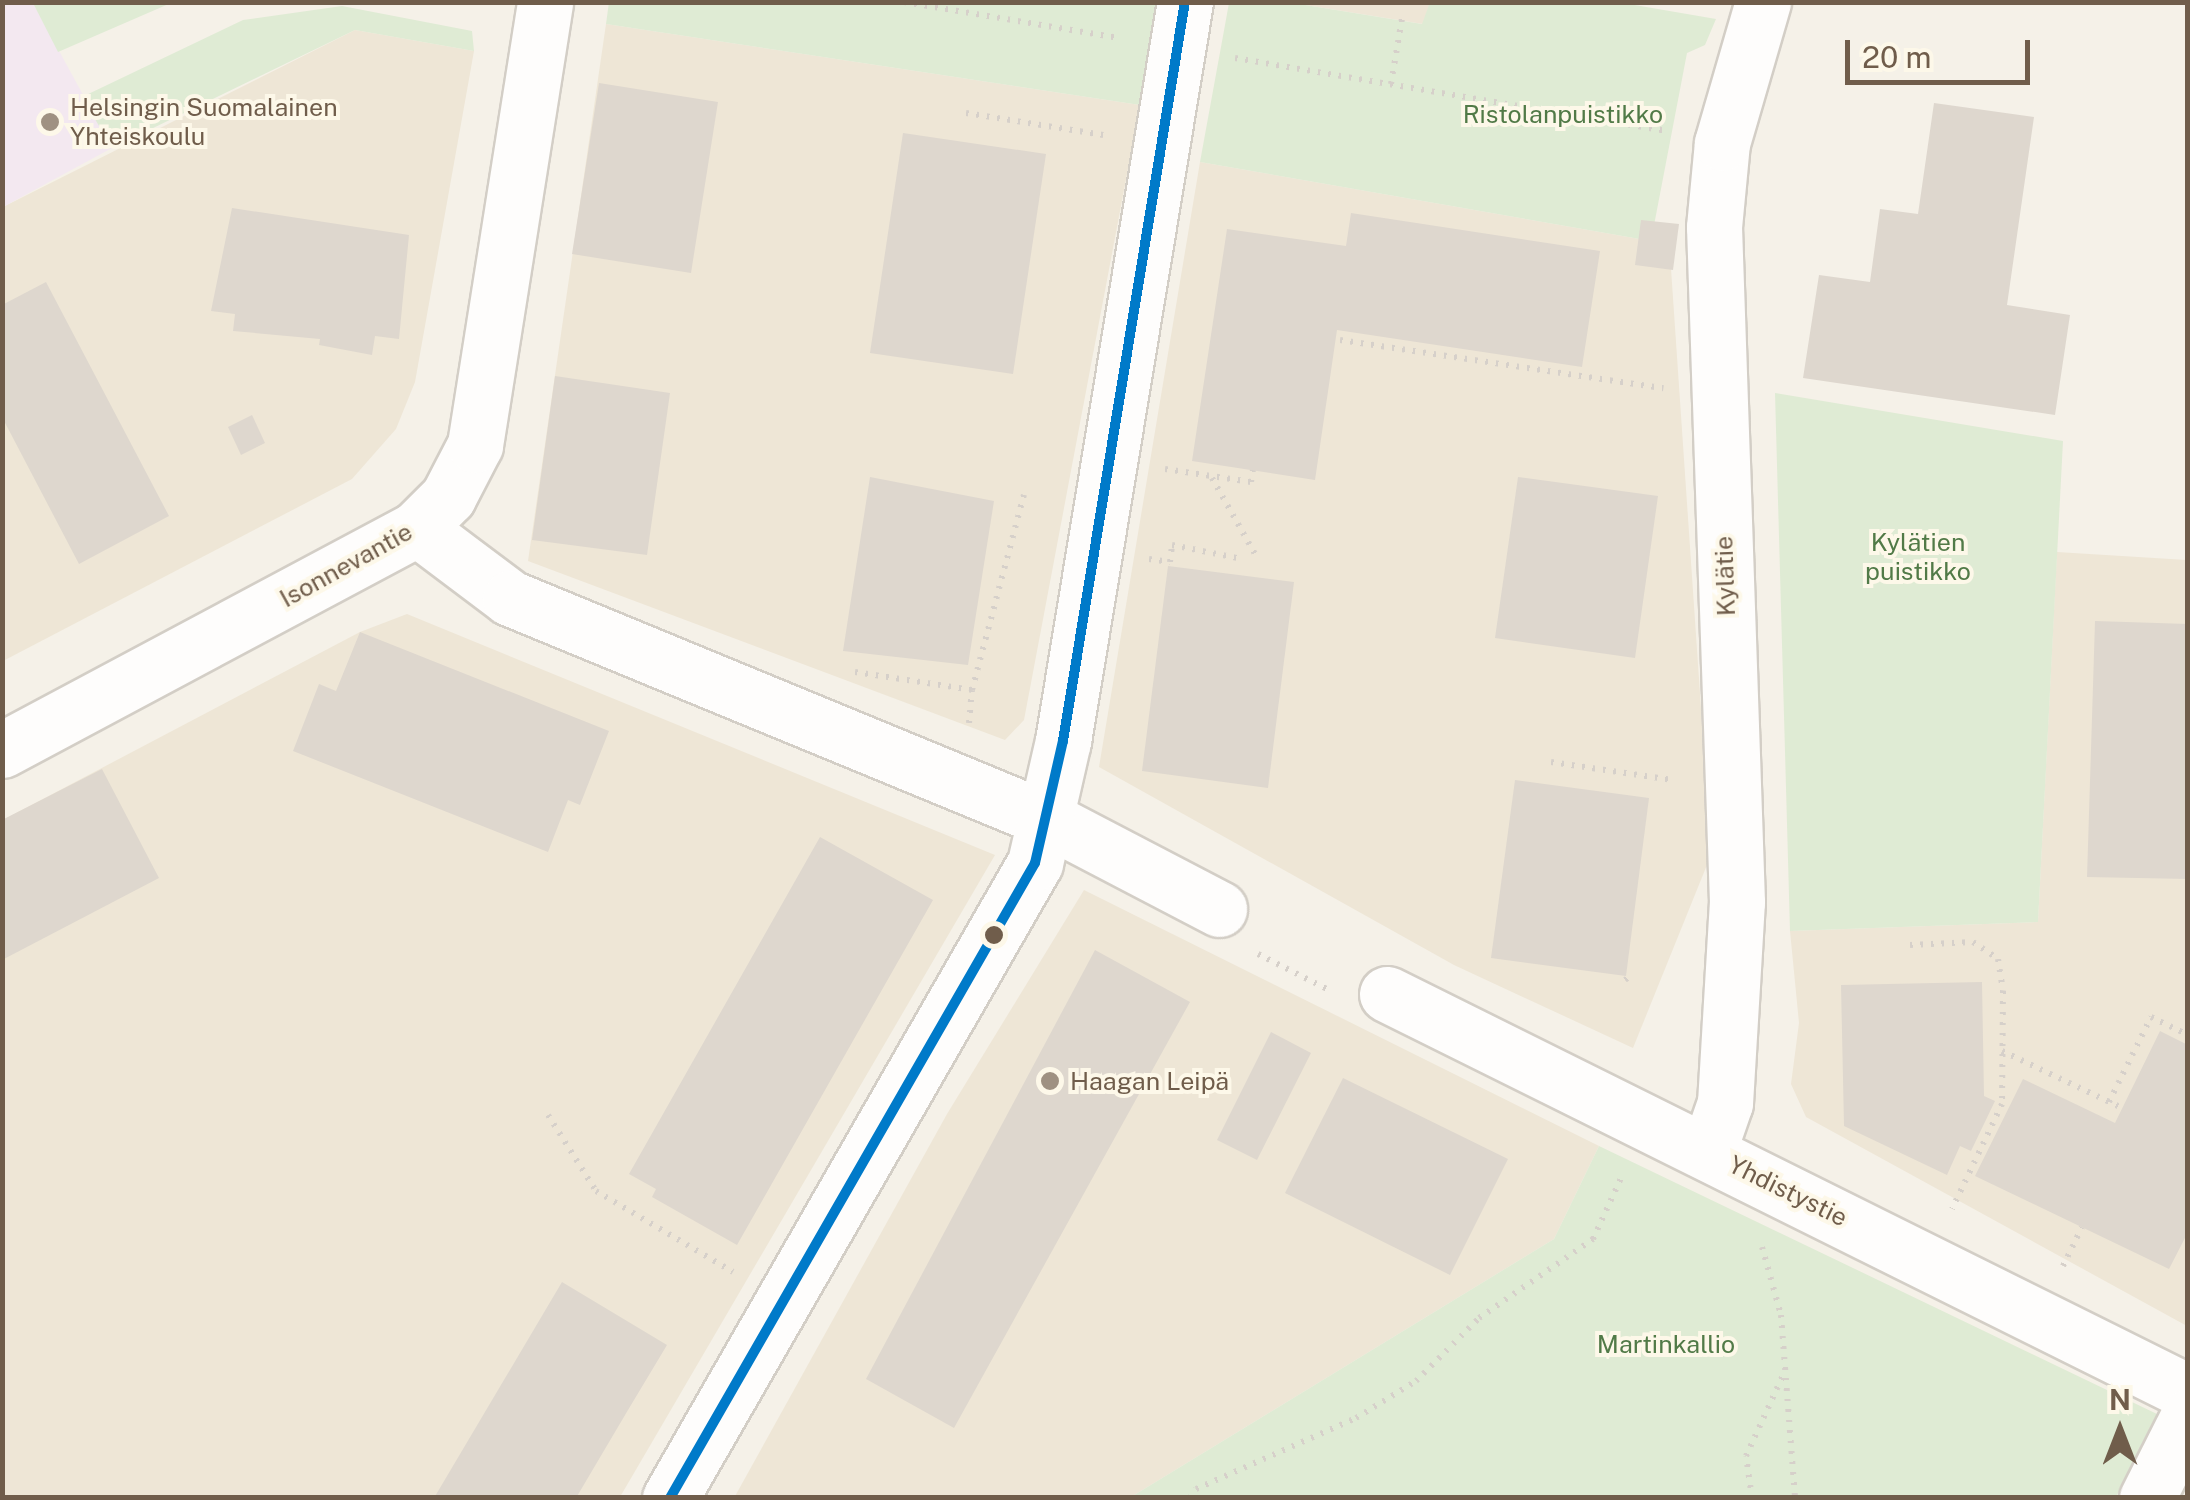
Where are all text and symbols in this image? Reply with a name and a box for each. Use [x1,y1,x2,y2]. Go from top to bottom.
scale bar [1850,20,2035,82]
text: 20 m [1862,39,1931,75]
place label: Helsingin Suomalainen Yhteiskoulu [70,93,338,152]
park label: Ristolanpuistikko [1463,99,1663,129]
marker: Helsingin Suomalainen Yhteiskoulu [39,111,61,133]
street label: Isonnevantie [275,516,417,614]
park label: Kylätien puistikko [1865,528,1971,587]
street label: Kylätie [1709,535,1741,617]
unlabelled marker [984,925,1004,945]
place label: Haagan Leipä [1070,1066,1229,1096]
marker: Haagan Leipä [1039,1070,1061,1092]
street label: Yhdistystie [1724,1149,1852,1233]
park label: Martinkallio [1597,1329,1735,1359]
north arrow [2070,1380,2170,1480]
text: N [2109,1383,2131,1416]

